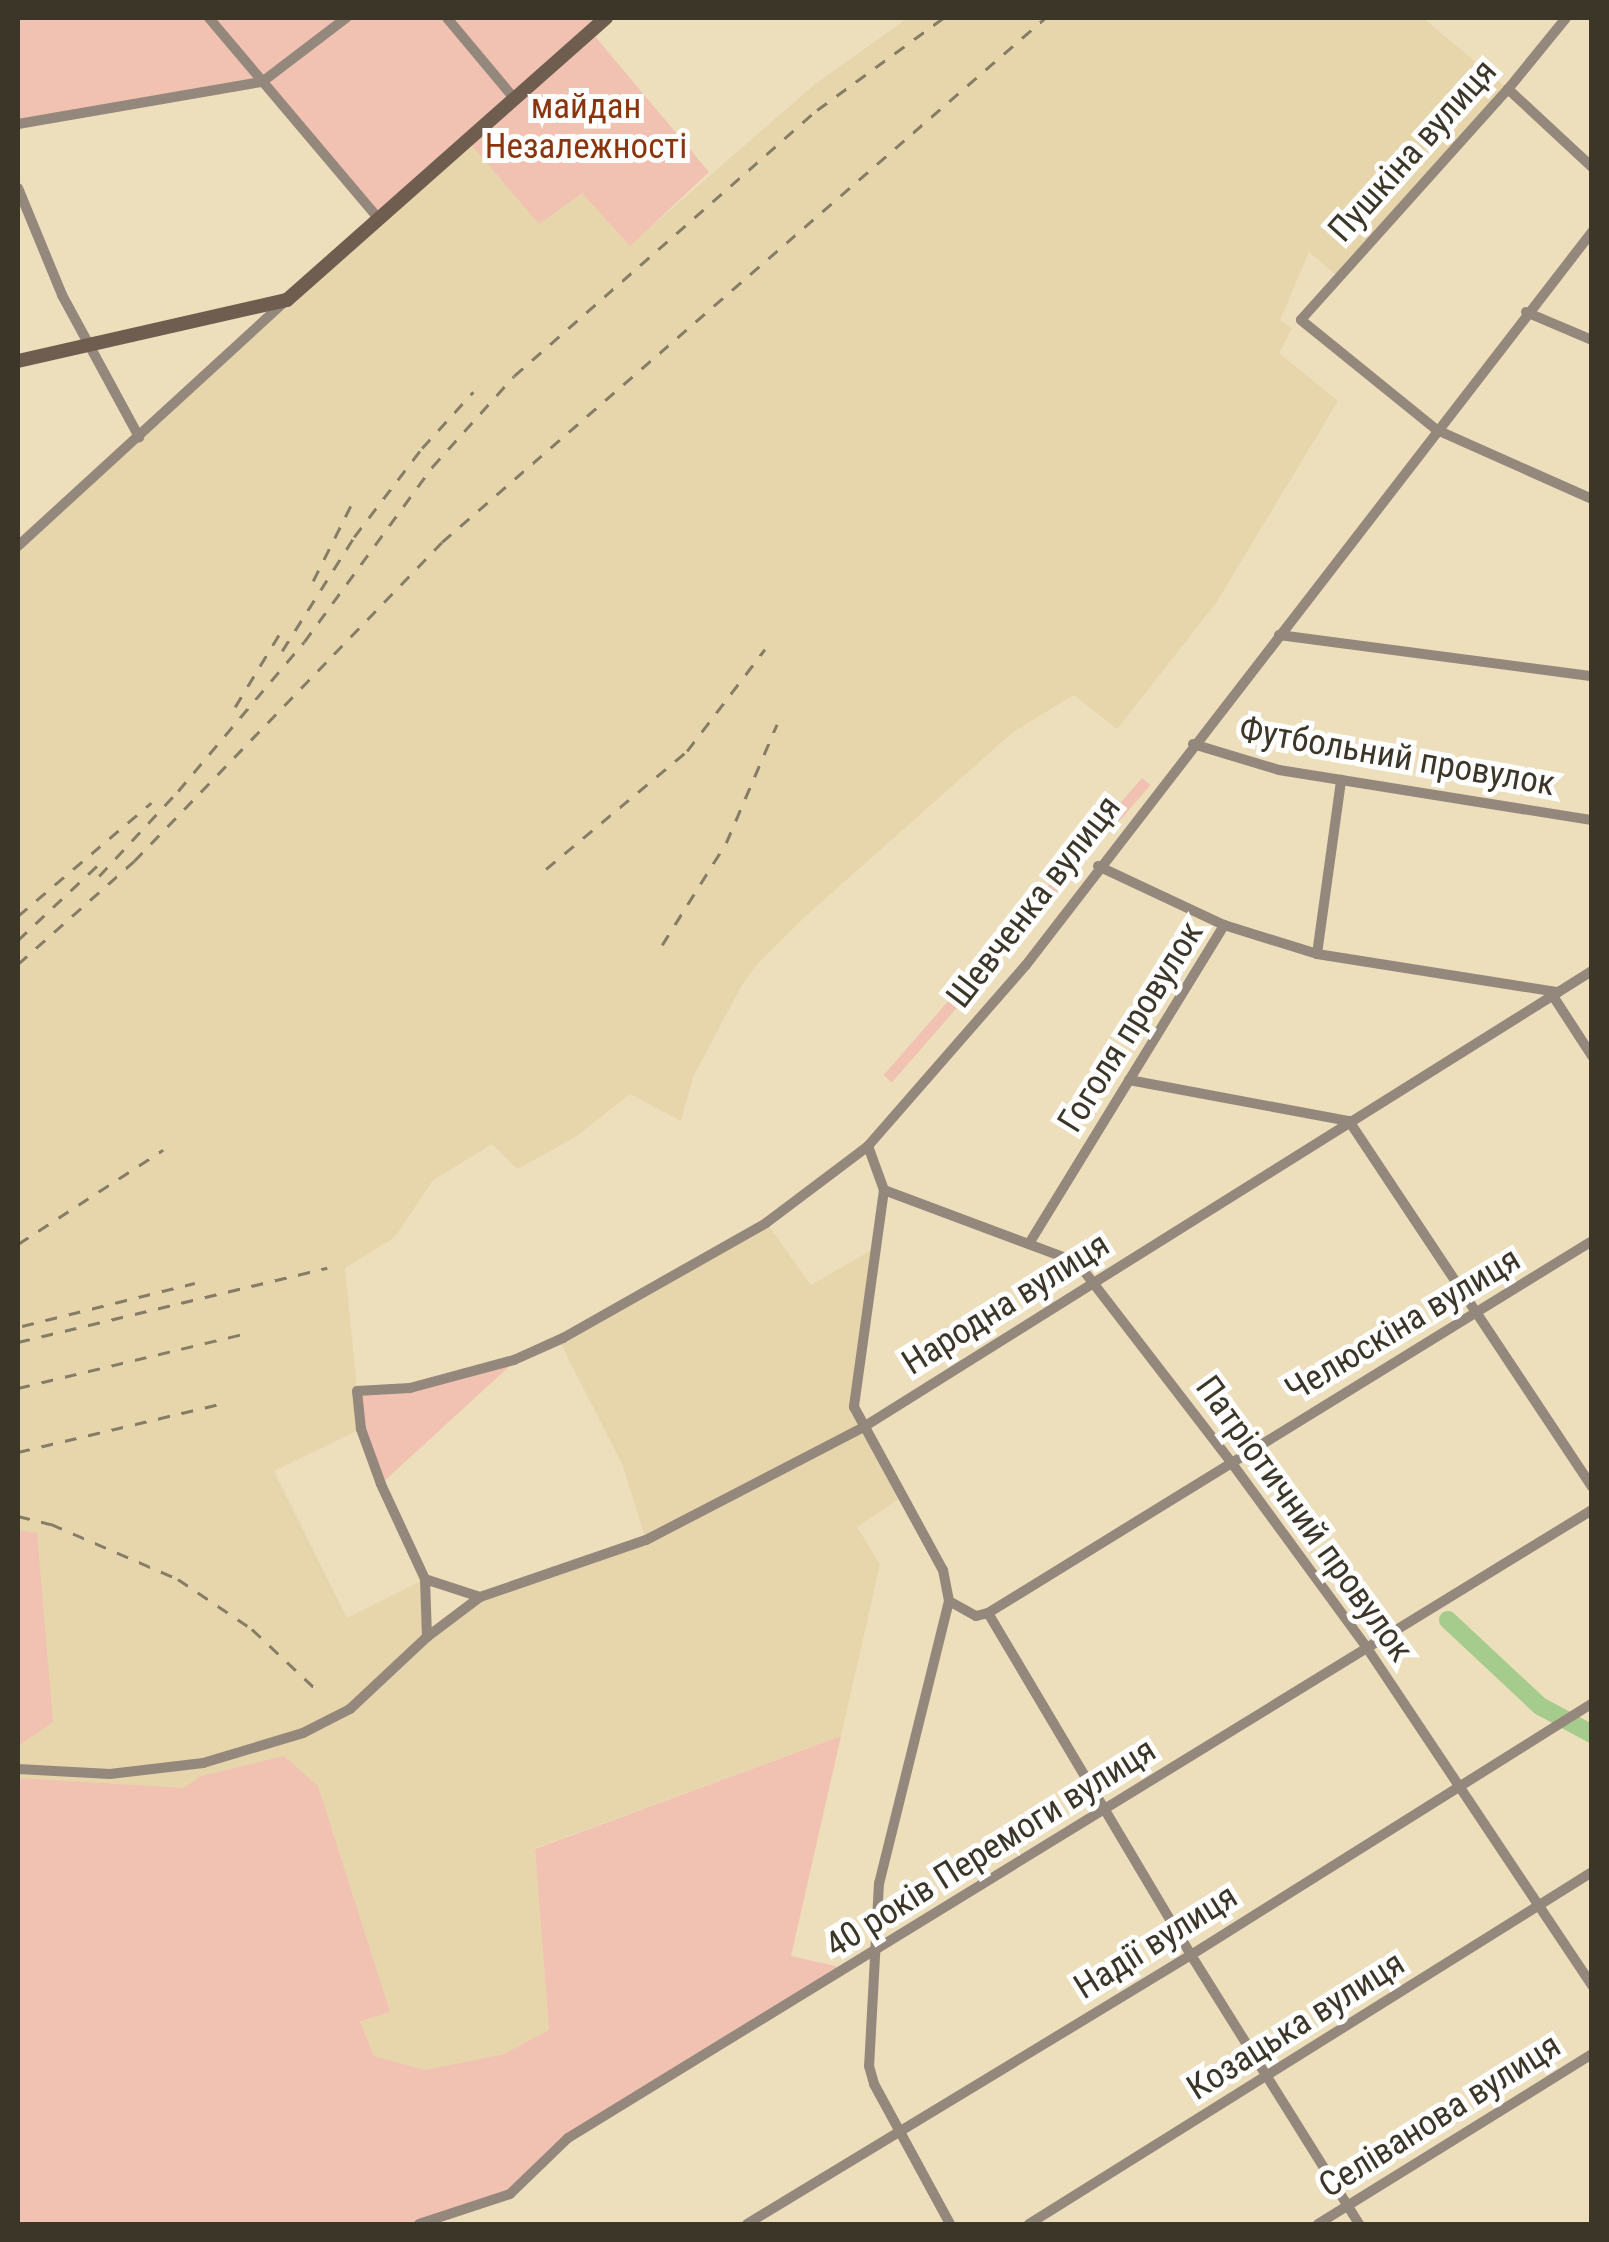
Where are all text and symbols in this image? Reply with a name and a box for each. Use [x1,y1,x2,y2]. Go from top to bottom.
street label: Пушкіна вулиця [1320,51,1506,251]
park label: майдан Незалежності [485,86,687,168]
street label: Футбольний провулок [1236,709,1558,805]
street label: Шевченка вулиця [938,788,1130,1016]
street label: Гоголя провулок [1049,914,1213,1140]
street label: Народна вулиця [895,1224,1117,1384]
street label: Челюскіна вулиця [1278,1238,1528,1412]
street label: Патріотичний провулок [1186,1368,1422,1670]
street label: 40 років Перемоги вулиця [818,1729,1164,1967]
street label: Надії вулиця [1067,1875,1245,2009]
street label: Козацька вулиця [1180,1942,1412,2110]
street label: Селіванова вулиця [1312,2025,1568,2207]

